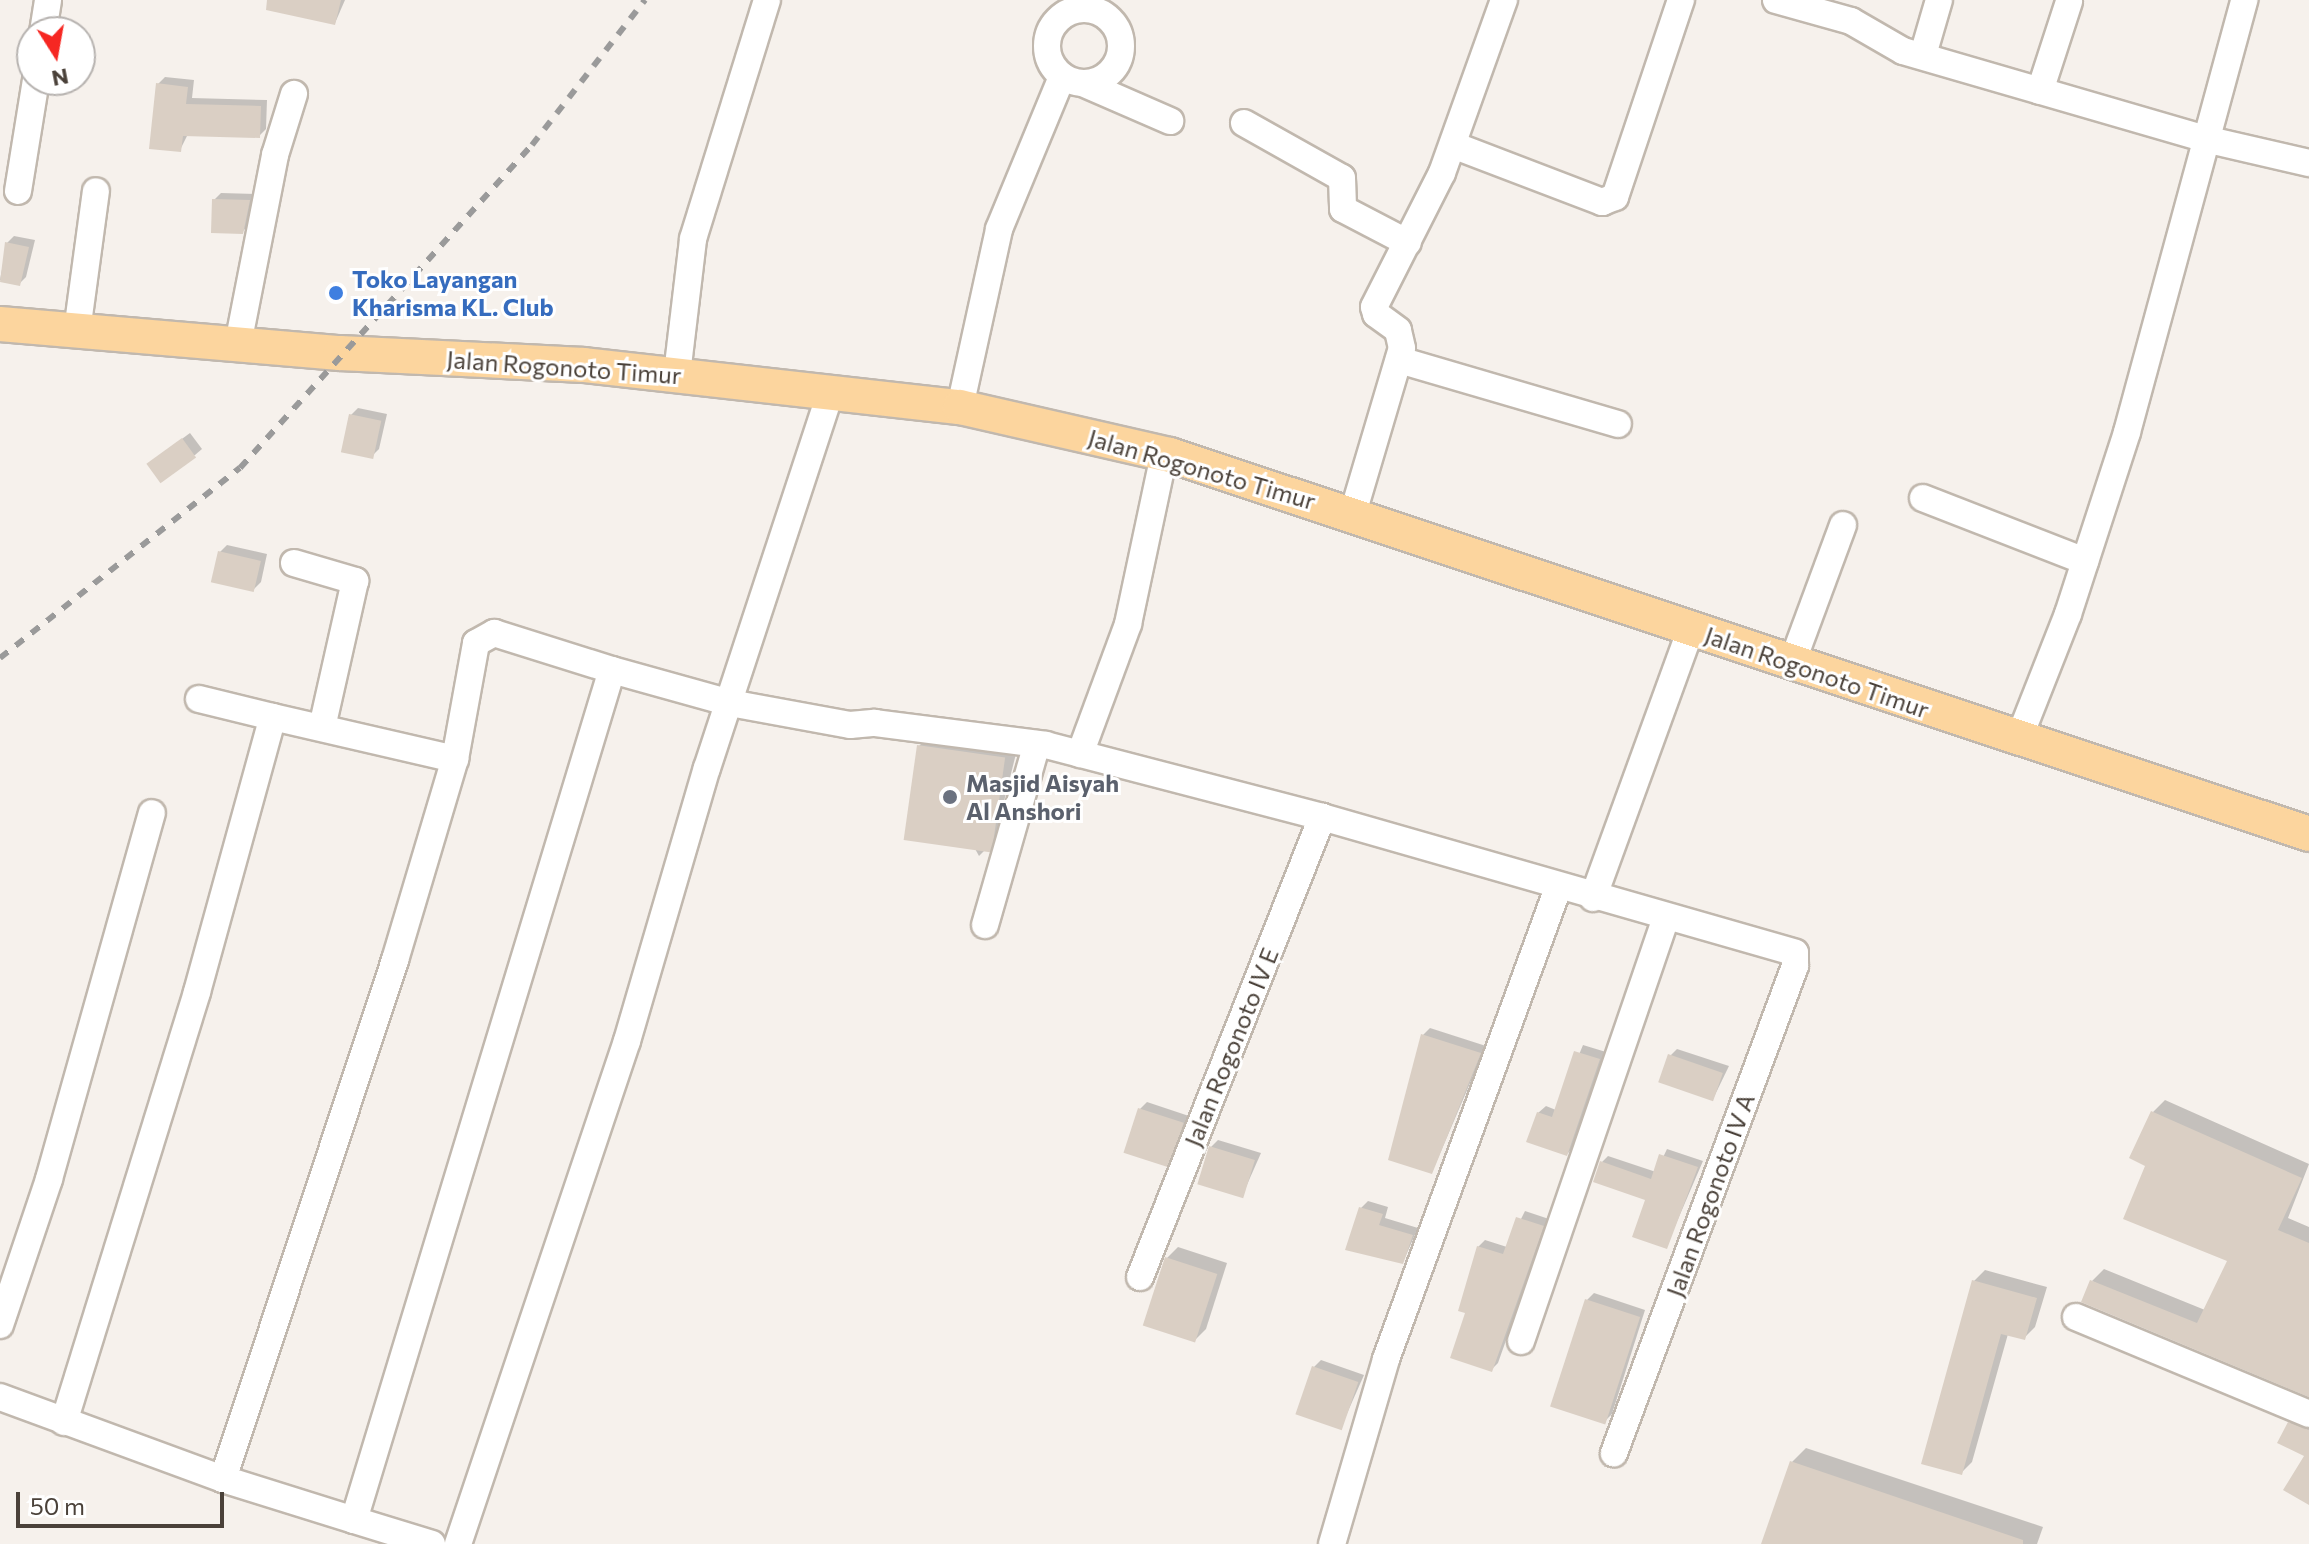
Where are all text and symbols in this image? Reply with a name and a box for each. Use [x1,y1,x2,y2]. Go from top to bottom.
north arrow [16,16,96,96]
text: N [50,63,71,93]
place label: Toko Layangan Kharisma KL. Club [352,265,554,321]
marker: Toko Layangan Kharisma KL. Club [327,284,345,302]
street label: Jalan Rogonoto Timur [446,344,682,390]
street label: Jalan Rogonoto Timur [1085,423,1319,515]
street label: Jalan Rogonoto Timur [1701,620,1933,724]
place label: Masjid Aisyah Al Anshori [966,769,1119,825]
marker: Masjid Aisyah Al Anshori [941,788,959,806]
street label: Jalan Rogonoto IV E [1178,943,1284,1151]
street label: Jalan Rogonoto IV A [1660,1089,1760,1301]
scale bar [20,1476,228,1526]
text: 50 m [30,1491,85,1520]

